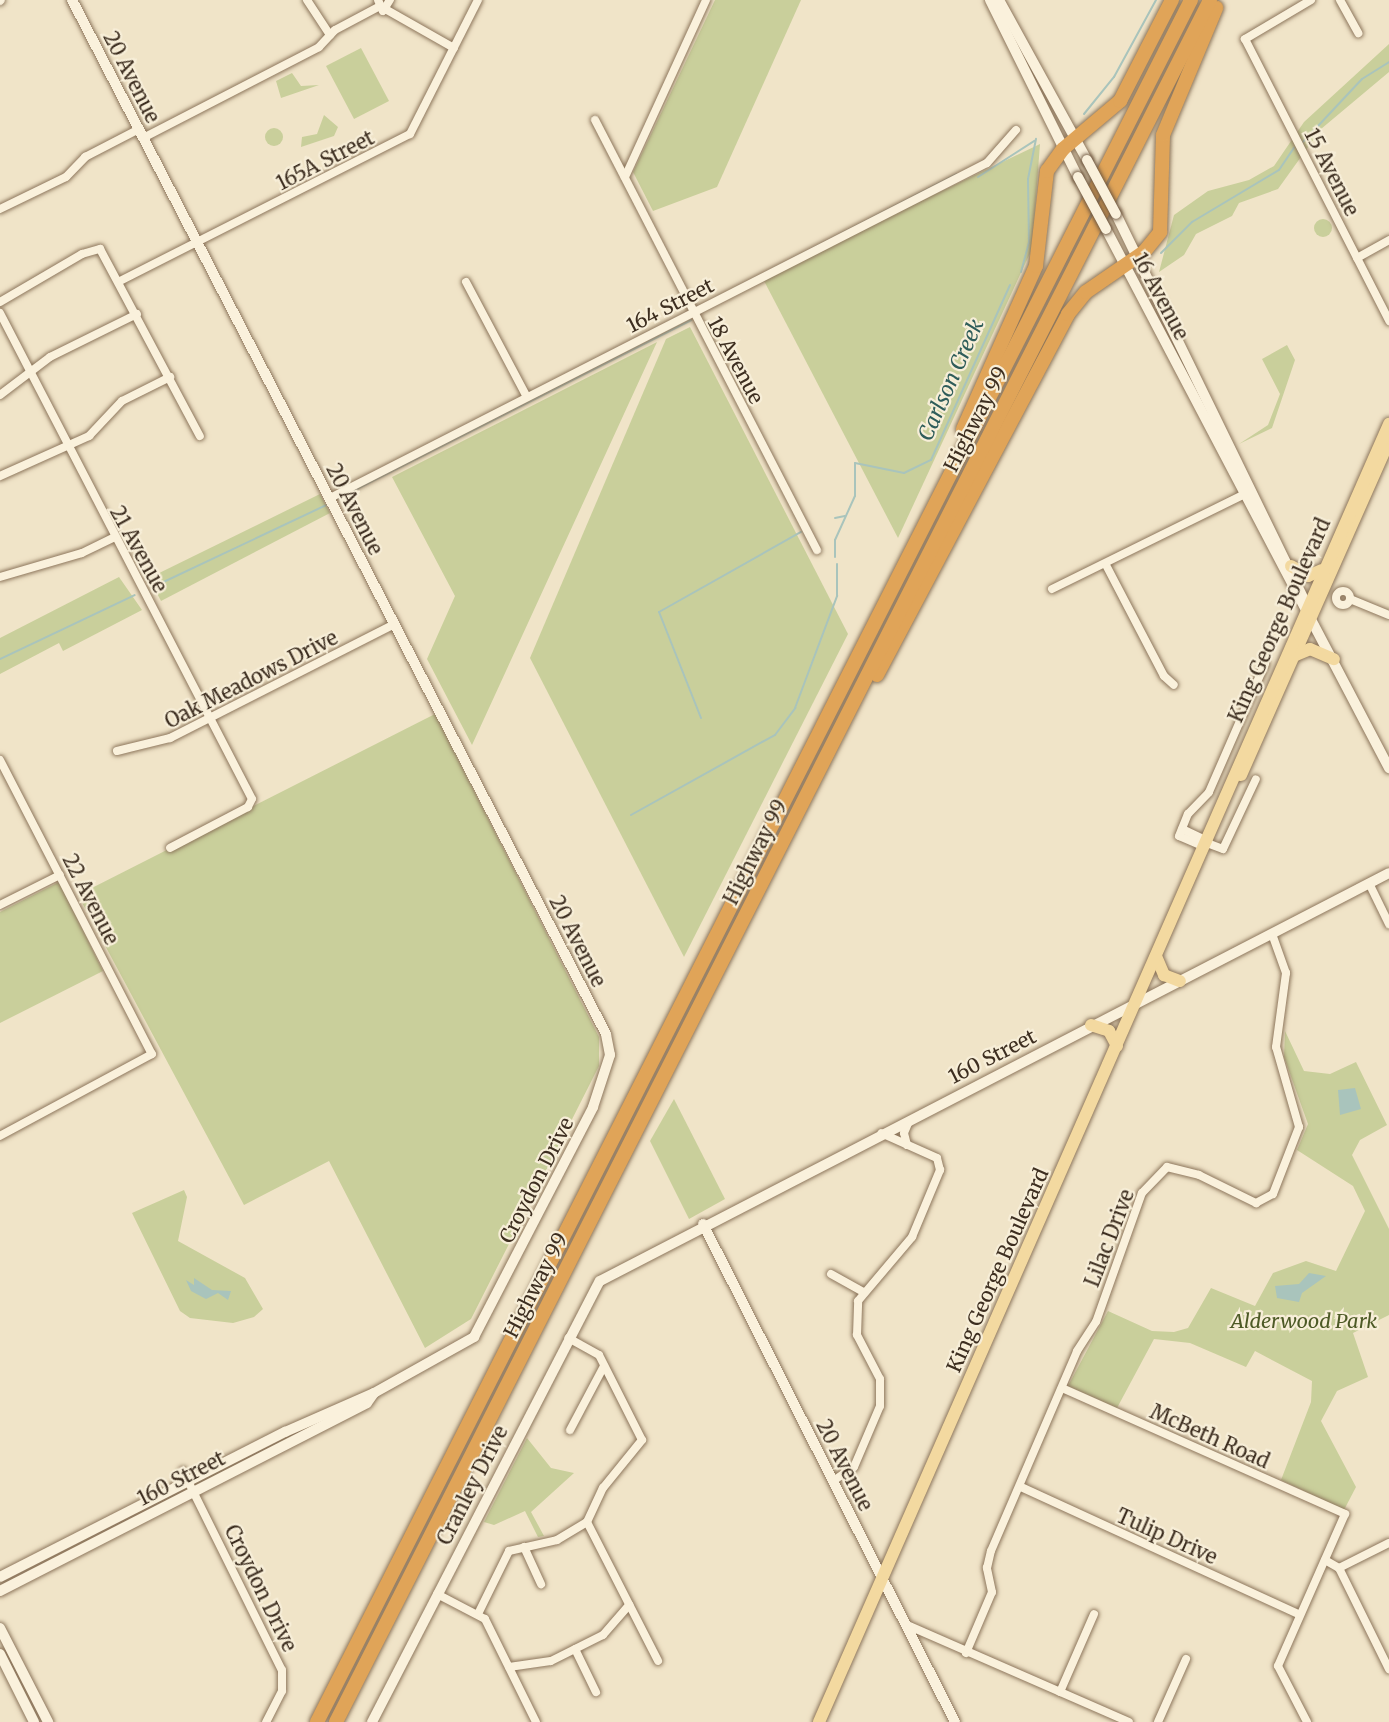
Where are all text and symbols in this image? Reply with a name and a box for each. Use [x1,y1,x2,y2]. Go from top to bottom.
street label: 20 Avenue [99,27,165,127]
street label: 15 Avenue [1300,124,1364,220]
street label: 165A Street [272,125,378,195]
street label: 16 Avenue [1128,248,1194,344]
street label: 164 Street [622,273,718,337]
street label: 18 Avenue [703,312,769,408]
water label: Carlson Creek [913,315,989,445]
street label: Highway 99 [938,362,1012,476]
street label: 20 Avenue [322,459,388,559]
street label: 21 Avenue [105,502,173,596]
street label: King George Boulevard [1223,514,1335,726]
street label: Oak Meadows Drive [161,625,341,733]
street label: Highway 99 [718,795,792,909]
street label: 22 Avenue [58,850,124,948]
street label: 20 Avenue [545,891,611,991]
street label: 160 Street [944,1024,1040,1088]
street label: Croydon Drive [494,1113,578,1247]
street label: King George Boulevard [941,1164,1053,1376]
street label: Lilac Drive [1079,1186,1139,1290]
street label: Highway 99 [498,1228,572,1342]
park label: Alderwood Park [1231,1308,1377,1332]
street label: McBeth Road [1147,1399,1273,1473]
street label: 20 Avenue [812,1415,878,1515]
street label: Cranley Drive [432,1421,512,1549]
street label: 160 Street [133,1446,229,1510]
street label: Tulip Drive [1113,1503,1221,1569]
street label: Croydon Drive [220,1521,302,1655]

